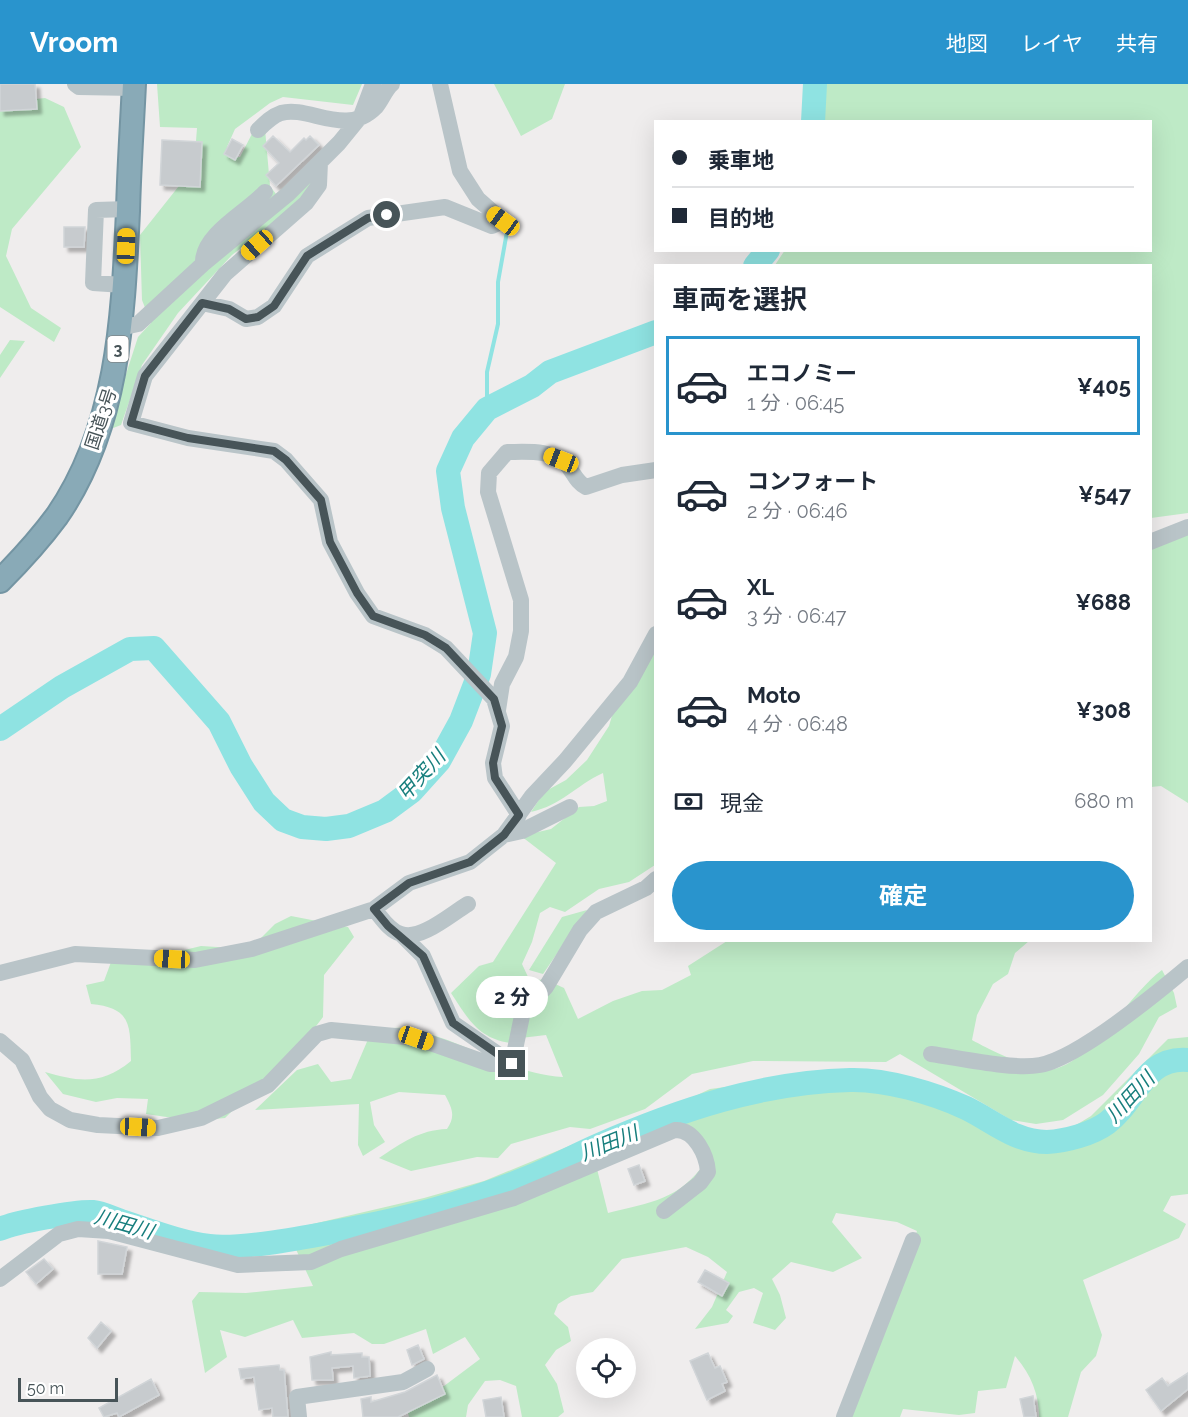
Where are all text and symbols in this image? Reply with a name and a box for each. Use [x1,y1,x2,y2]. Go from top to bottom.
text: Vroom [30,26,118,59]
text: 地図 [946,31,988,56]
text: レイヤ [1021,31,1083,56]
text: 共有 [1116,31,1158,56]
text: 乗車地 [708,147,774,173]
route start [373,201,400,228]
car [483,203,523,239]
text: 目的地 [708,205,774,231]
car [238,226,276,264]
car [116,228,136,264]
text: 車両を選択 [672,284,807,315]
road number: 3 [108,336,128,362]
icon: car [675,359,729,413]
text: エコノミー [747,360,857,386]
text: ¥405 [1077,373,1131,399]
street label: 国道3号 [81,385,120,452]
text: 1 分 · 06:45 [747,391,845,415]
car [541,445,581,475]
icon: car [675,467,729,521]
text: コンフォート [747,468,878,494]
text: ¥547 [1078,481,1131,507]
text: 2 分 · 06:46 [747,499,848,523]
text: XL [747,574,774,600]
icon: car [675,575,729,629]
text: ¥688 [1075,589,1131,615]
text: 3 分 · 06:47 [747,604,846,628]
text: Moto [747,682,801,708]
icon: car [675,683,729,737]
text: ¥308 [1076,697,1131,723]
text: 4 分 · 06:48 [747,712,848,736]
water label: 甲突川 [392,743,451,805]
icon: cash [672,785,705,818]
text: 680 m [1074,789,1134,813]
text: 現金 [720,790,764,816]
button: 確定 [672,861,1134,930]
car [154,949,190,969]
callout: 2 分 [476,977,548,1019]
text: 2 分 [494,985,530,1009]
car [396,1024,436,1052]
route end [498,1050,525,1077]
water label: 川田川 [1101,1065,1161,1127]
car [120,1117,156,1137]
water label: 川田川 [577,1120,643,1165]
water label: 川田川 [92,1204,158,1244]
map controls [576,1338,636,1398]
button: locate [576,1338,636,1398]
scale bar [18,1375,118,1402]
text: 50 m [27,1379,64,1398]

